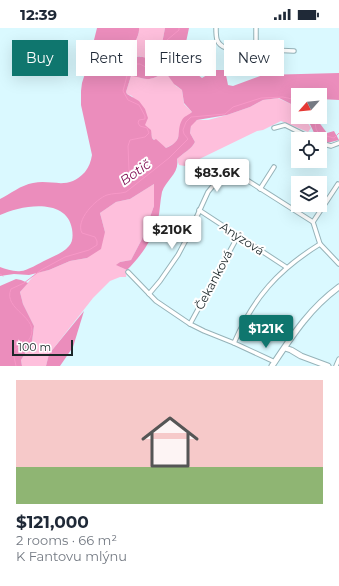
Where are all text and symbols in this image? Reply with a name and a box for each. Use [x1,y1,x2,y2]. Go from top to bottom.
text: 12:39 [20,5,57,24]
chip: Buy [12,40,68,76]
chip: Rent [76,40,137,76]
chip: Filters [145,40,216,76]
chip: New [224,40,284,76]
north arrow [291,88,327,124]
map controls [291,88,327,212]
button: locate [291,132,327,168]
water label: Botič [116,155,154,188]
pin: $83.6K [184,159,250,193]
text: $83.6K [194,164,240,180]
button: layers [291,176,327,212]
pin: $210K [144,216,200,250]
street label: Anýzová [217,219,267,258]
text: $210K [152,221,192,237]
street label: Čekanková [192,247,236,312]
pin: $121K [238,315,294,349]
text: $121K [248,320,284,336]
scale bar [12,338,73,357]
text: 100 m [18,340,51,354]
icon: home [134,406,206,478]
text: $121,000 [16,512,89,532]
text: 2 rooms · 66 m² [16,532,117,548]
text: K Fantovu mlýnu [16,548,127,564]

